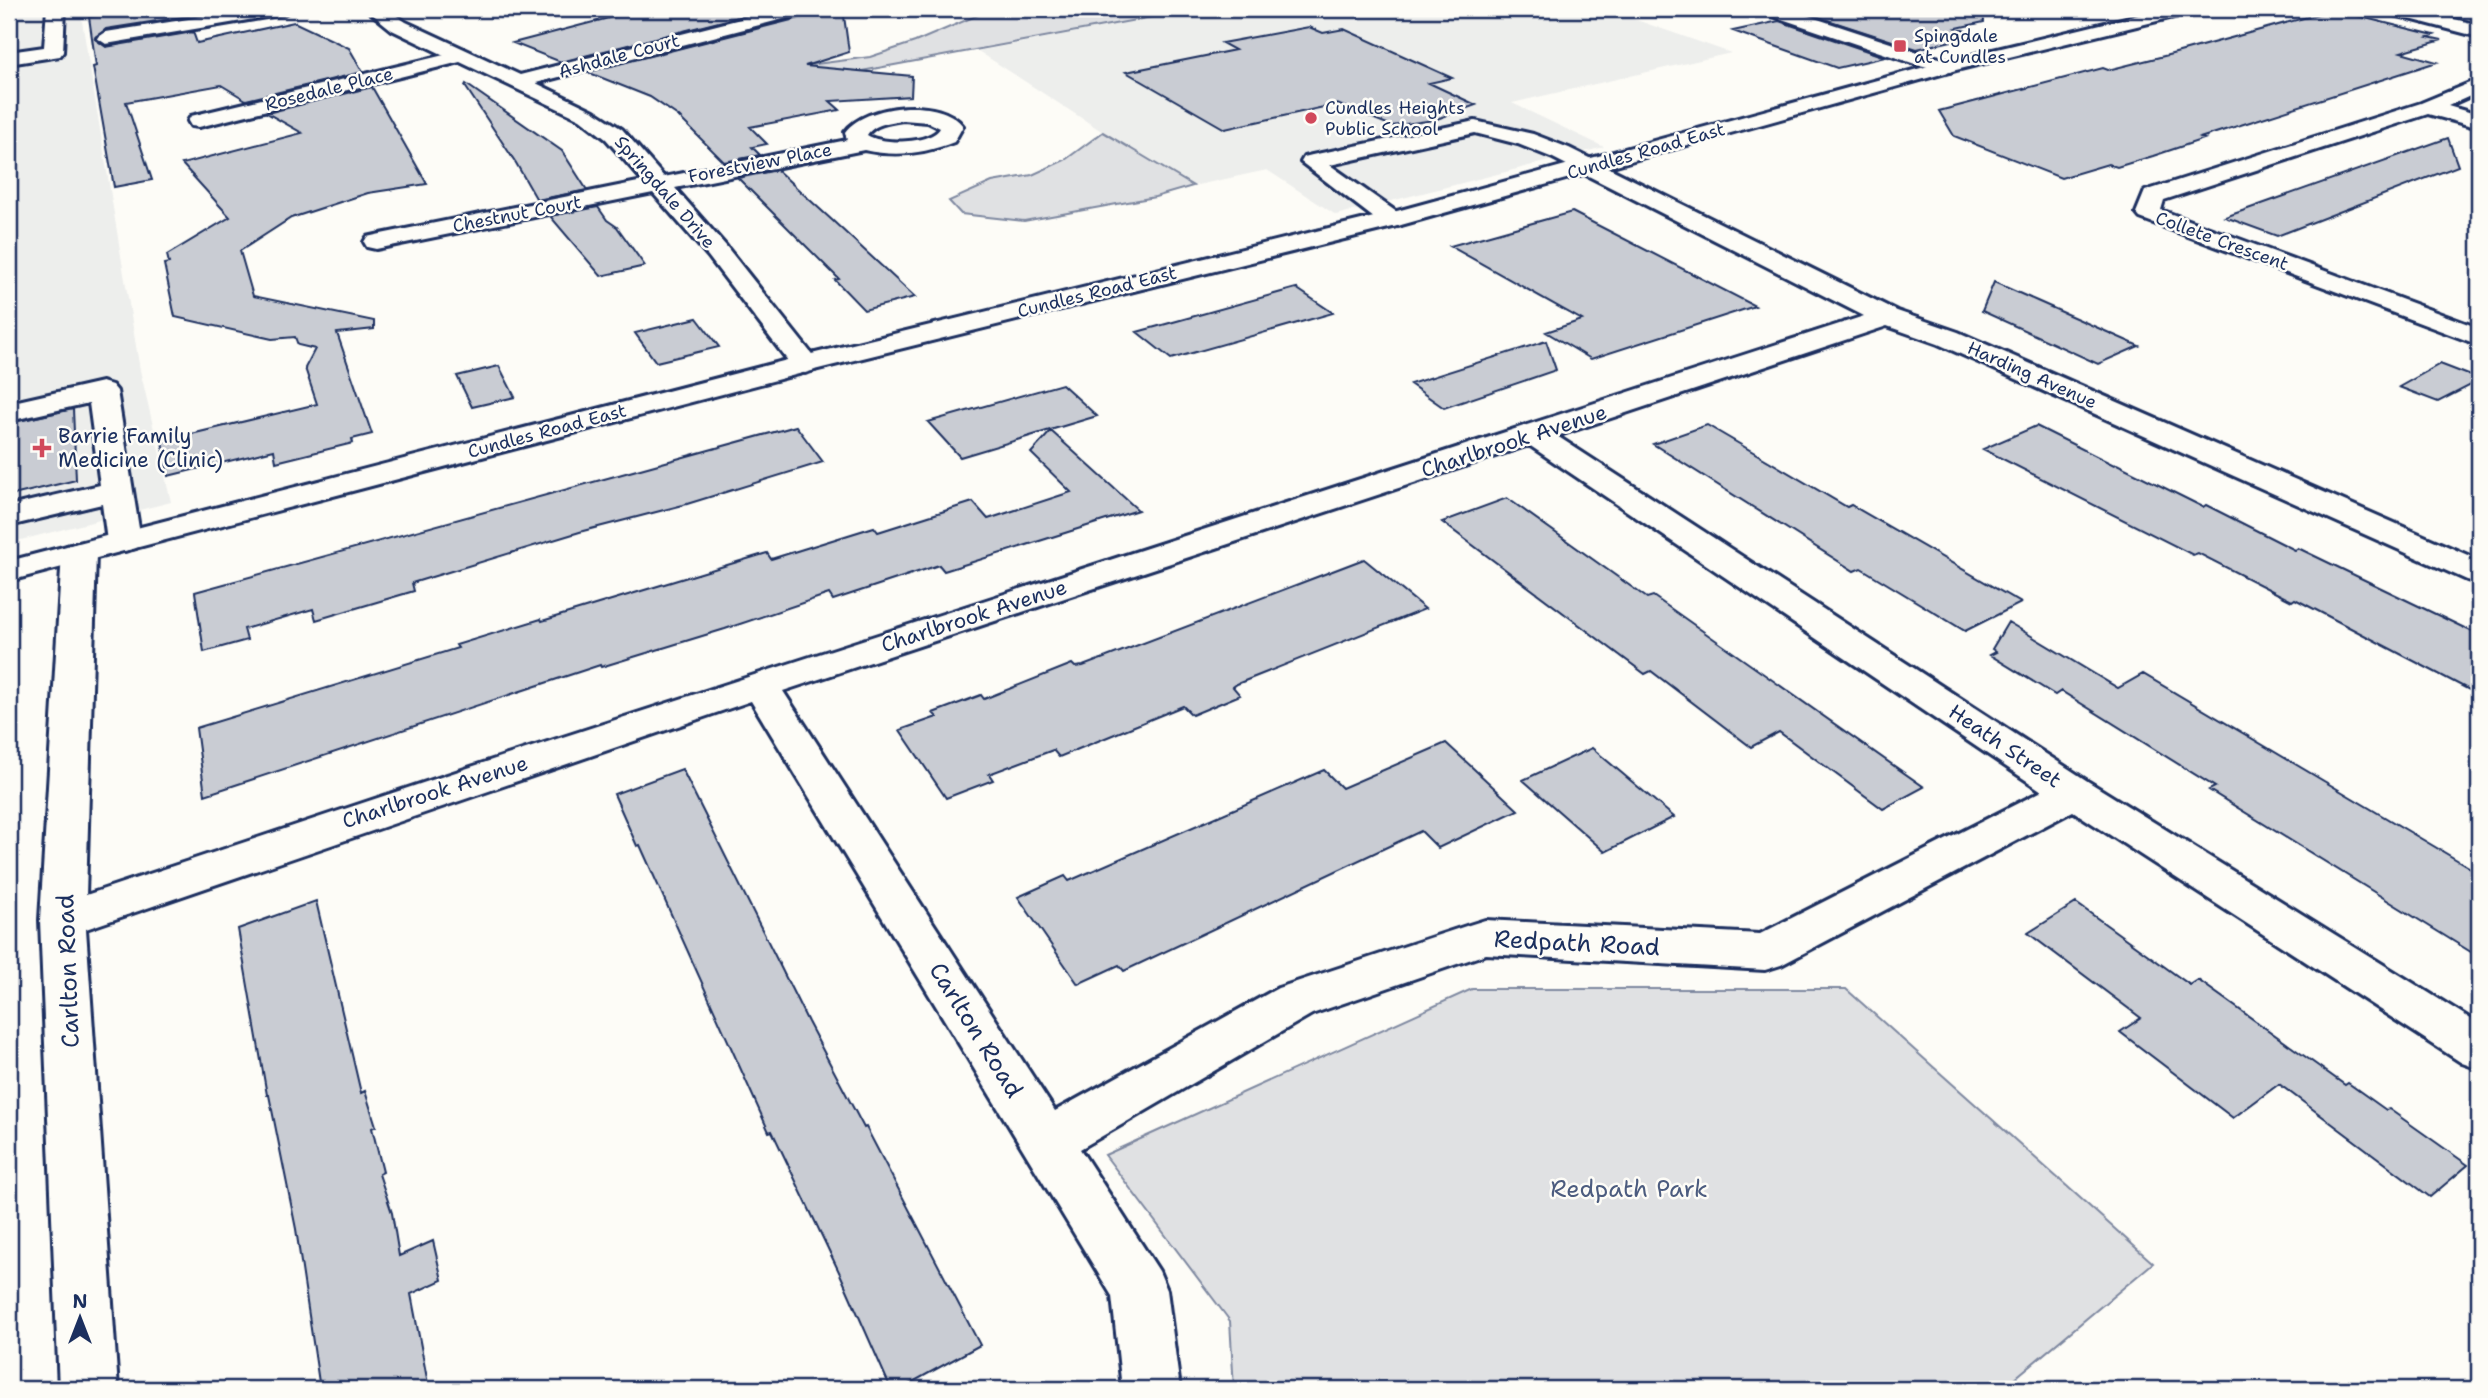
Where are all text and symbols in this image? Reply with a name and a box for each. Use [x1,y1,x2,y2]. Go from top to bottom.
place label: Spingdale at Cundles [1914,24,2006,69]
street label: Ashdale Court [556,28,682,84]
marker: Spingdale at Cundles [1892,38,1908,54]
street label: Rosedale Place [262,61,396,117]
place label: Cundles Heights Public School [1325,96,1465,141]
marker: Cundles Heights Public School [1303,110,1319,126]
street label: Cundles Road East [1564,117,1728,185]
street label: Springdale Drive [609,130,721,254]
street label: Forestview Place [686,137,834,189]
street label: Chestnut Court [451,190,584,238]
street label: Collete Crescent [2152,206,2292,276]
street label: Cundles Road East [1015,261,1179,323]
street label: Harding Avenue [1963,336,2101,414]
street label: Cundles Road East [465,398,629,464]
street label: Charlbrook Avenue [1418,398,1610,484]
place label: Barrie Family Medicine (Clinic) [58,422,223,474]
marker: Barrie Family Medicine (Clinic) [32,438,52,458]
street label: Charlbrook Avenue [878,573,1070,659]
street label: Heath Street [1943,698,2067,794]
street label: Charlbrook Avenue [339,749,531,835]
street label: Carlton Road [49,893,87,1049]
street label: Redpath Road [1493,923,1661,963]
street label: Carlton Road [922,956,1030,1104]
park label: Redpath Park [1550,1173,1708,1205]
north arrow [46,1282,116,1352]
text: N [72,1289,88,1314]

